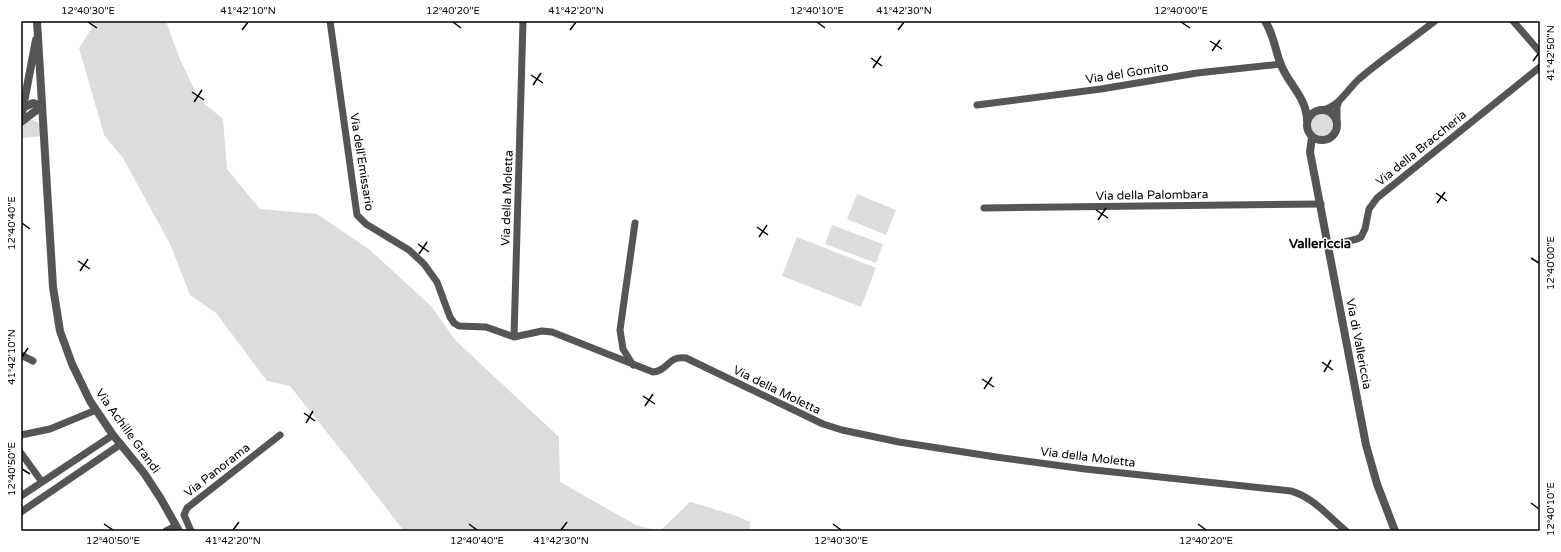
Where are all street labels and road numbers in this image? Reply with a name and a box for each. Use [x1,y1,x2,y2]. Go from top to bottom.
street label: Via del Gomito [1085,60,1169,86]
street label: Via della Braccheria [1373,107,1469,189]
street label: Via dell'Emissario [347,112,377,212]
street label: Via della Moletta [498,150,516,246]
street label: Via della Palombara [1096,187,1208,203]
street label: Via di Vallericcia [1343,298,1375,390]
street label: Via della Moletta [731,363,823,417]
street label: Via Achille Grandi [93,386,163,476]
street label: Via Panorama [181,440,253,500]
street label: Via della Moletta [1040,444,1136,470]

